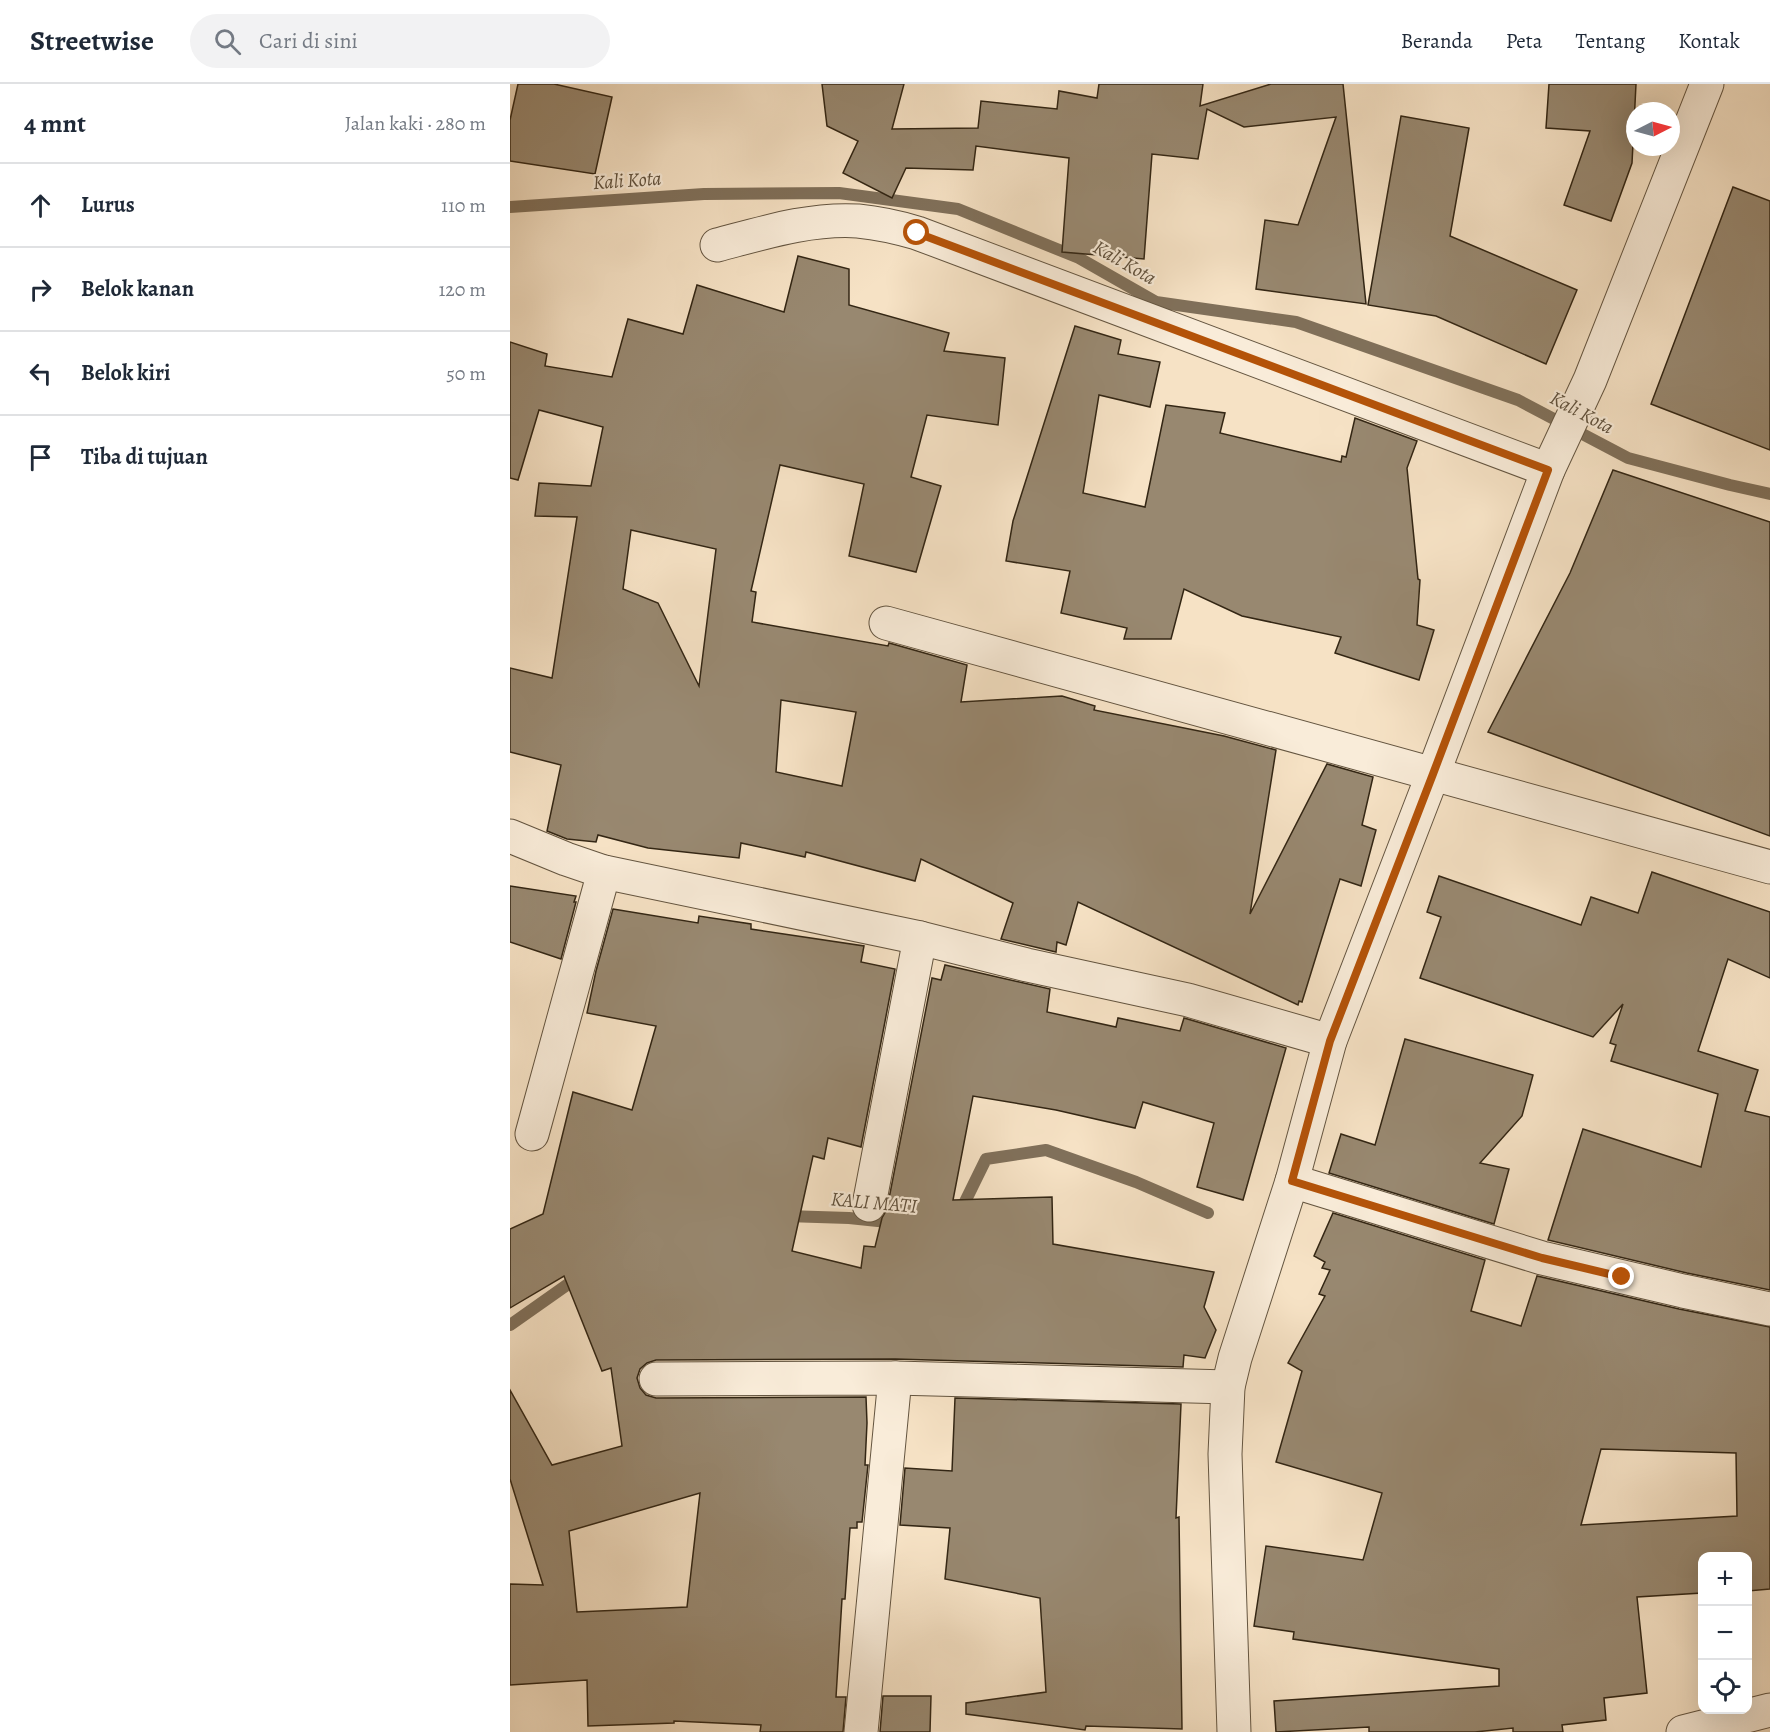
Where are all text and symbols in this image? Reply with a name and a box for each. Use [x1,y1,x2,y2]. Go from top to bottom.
search box [190,14,610,68]
text: Streetwise [30,22,154,60]
icon: search [211,25,244,58]
text: Cari di sini [259,26,358,56]
text: Beranda [1401,27,1473,55]
text: Peta [1506,27,1542,55]
text: Tentang [1575,27,1645,55]
text: Kontak [1678,27,1740,55]
north arrow [1626,102,1680,156]
text: 4 mnt [24,106,86,141]
text: Jalan kaki · 280 m [345,110,486,137]
water label: Kali Kota [592,165,662,196]
icon: ahead [24,189,57,222]
text: Lurus [81,190,135,220]
text: 110 m [441,192,486,219]
route start [903,219,929,245]
water label: Kali Kota [1088,234,1161,291]
icon: right [24,273,57,306]
text: Belok kanan [81,274,194,304]
text: 120 m [438,276,486,303]
icon: left [24,357,57,390]
text: Belok kiri [81,358,170,388]
text: 50 m [446,360,486,387]
water label: Kali Kota [1545,384,1618,440]
icon: arrive [24,441,57,474]
text: Tiba di tujuan [81,442,208,472]
water label: KALI MATI [830,1185,918,1220]
route end [1608,1263,1634,1289]
map controls [1698,1552,1752,1714]
button: + [1698,1552,1752,1606]
button: − [1698,1606,1752,1660]
button: locate [1698,1660,1752,1714]

